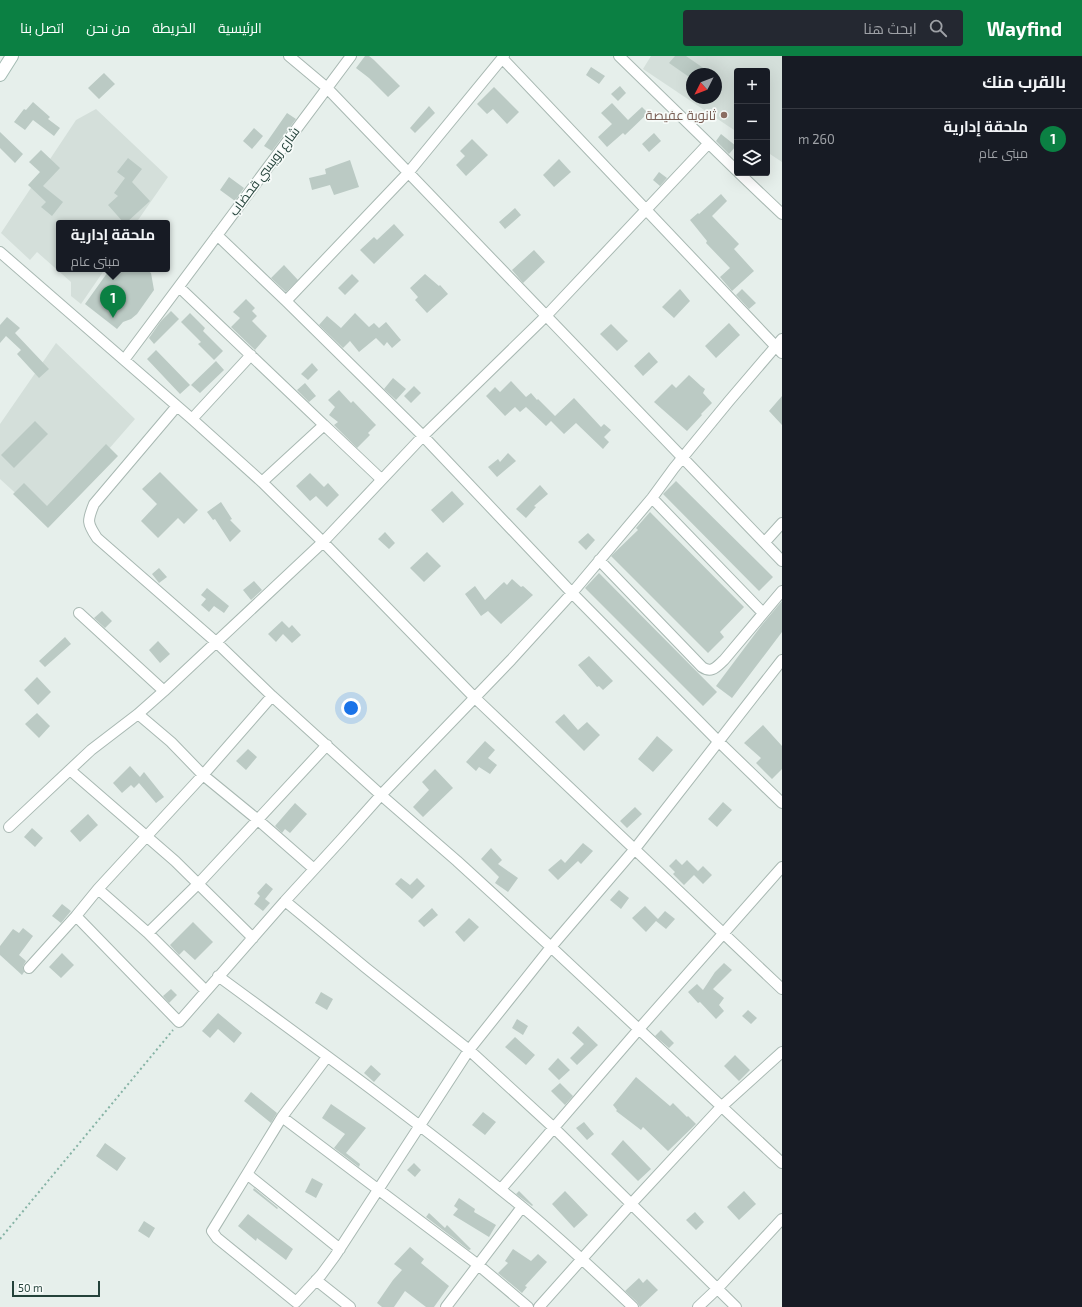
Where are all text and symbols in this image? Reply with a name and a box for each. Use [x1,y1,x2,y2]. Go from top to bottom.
search box [683,10,963,46]
icon: search [927,17,949,39]
text: Wayfind [987,17,1062,40]
text: اتصل بنا [20,19,64,36]
text: من نحن [86,19,130,36]
text: الخريطة [152,19,196,36]
text: الرئيسية [218,19,262,36]
text: ابحث هنا [863,19,917,37]
north arrow [686,68,722,104]
map controls [734,68,770,176]
button: + [734,68,770,104]
text: بالقرب منك [982,71,1066,91]
button: − [734,104,770,140]
place label: ثانوية عفيصة [645,107,717,123]
marker: ثانوية عفيصة [719,110,729,120]
text: ملحقة إدارية [944,117,1028,135]
street label: شارع رويسي قحضاب [225,123,305,220]
text: 260 m [798,131,835,147]
text: 1 [1050,131,1056,147]
button: layers [734,140,770,176]
text: مبنى عام [979,145,1028,161]
popup [56,220,170,272]
text: ملحقة إدارية [71,225,155,243]
text: مبنى عام [71,253,120,269]
pin: 1 [100,285,126,318]
your location [341,698,361,718]
scale bar [12,1279,100,1298]
text: 50 m [18,1281,43,1294]

